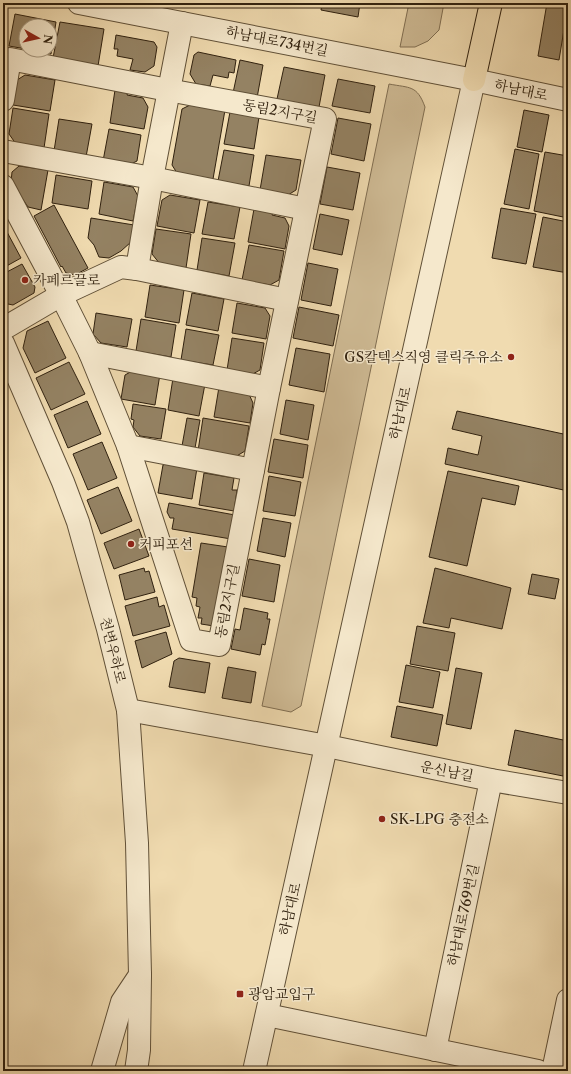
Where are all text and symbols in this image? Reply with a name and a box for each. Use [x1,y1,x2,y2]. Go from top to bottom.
north arrow [18,18,58,58]
street label: 하남대로734번길 [224,22,330,60]
text: N [40,34,55,46]
street label: 하남대로 [493,76,550,105]
street label: 동림2지구길 [241,96,319,126]
place label: 카페르끌로 [33,271,101,289]
marker: 카페르끌로 [20,275,30,285]
place label: GS칼텍스직영 클릭주유소 [344,348,503,366]
marker: GS칼텍스직영 클릭주유소 [506,352,516,362]
street label: 하남대로 [385,384,415,441]
place label: 커피포션 [139,535,193,553]
marker: 커피포션 [126,539,136,549]
street label: 동림2지구길 [211,562,243,640]
street label: 천변우하로 [96,615,130,685]
street label: 운신남길 [419,757,475,785]
place label: SK-LPG 충전소 [390,810,489,828]
marker: SK-LPG 충전소 [377,814,387,824]
street label: 하남대로769번길 [443,862,483,968]
street label: 하남대로 [275,880,305,937]
place label: 광암교입구 [248,985,316,1003]
marker: 광암교입구 [235,989,245,999]

